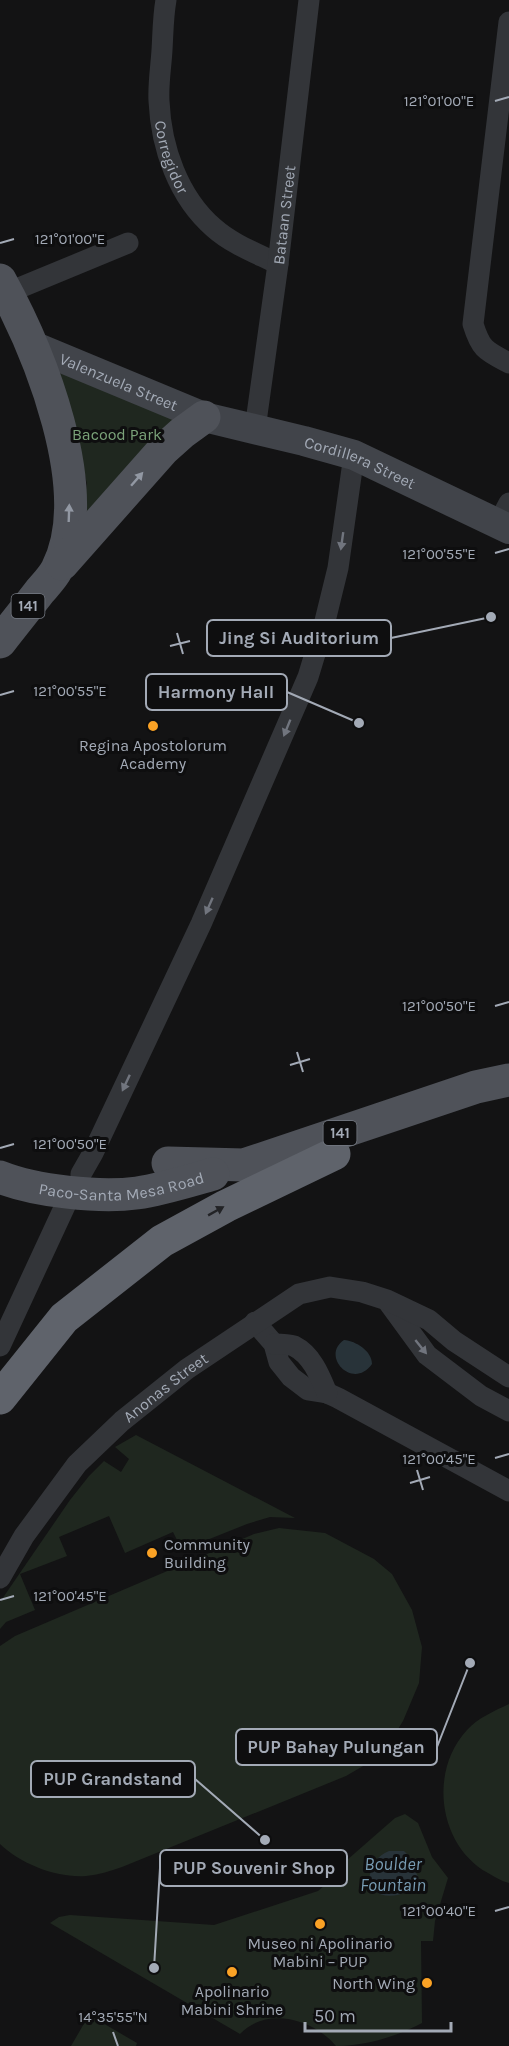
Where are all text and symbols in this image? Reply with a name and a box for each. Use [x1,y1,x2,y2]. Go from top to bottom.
text: 121°01'00"E [404,92,474,110]
street label: Corregidor [151,119,193,197]
street label: Bataan Street [269,164,299,266]
text: 121°01'00"E [35,230,105,248]
street label: Valenzuela Street [57,349,181,415]
park label: Bacood Park [72,425,162,444]
street label: Cordillera Street [302,432,419,493]
one-way arrow [130,472,143,487]
one-way arrow [64,504,74,523]
one-way arrow [337,532,346,551]
text: 121°00'55"E [402,545,476,563]
road number: 141 [12,594,44,618]
callout: Jing Si Auditorium [207,620,391,656]
text: Jing Si Auditorium [219,627,379,649]
callout: Harmony Hall [146,674,287,710]
text: Harmony Hall [158,681,274,703]
text: 121°00'55"E [33,682,107,700]
marker: Regina Apostolorum Academy [146,719,160,733]
one-way arrow [282,719,292,737]
place label: Regina Apostolorum Academy [79,736,227,773]
one-way arrow [203,897,213,915]
text: 121°00'50"E [402,997,476,1015]
one-way arrow [122,1074,131,1091]
road number: 141 [324,1121,356,1145]
text: 121°00'50"E [33,1135,107,1153]
street label: Paco-Santa Mesa Road [37,1168,206,1204]
one-way arrow [208,1206,225,1216]
one-way arrow [415,1340,427,1355]
street label: Anonas Street [119,1348,211,1426]
text: 121°00'45"E [402,1450,476,1468]
place label: Community Building [164,1535,251,1572]
marker: Community Building [145,1546,159,1560]
text: 121°00'45"E [33,1587,107,1605]
callout: PUP Bahay Pulungan [236,1729,437,1765]
text: PUP Bahay Pulungan [247,1736,425,1758]
callout: PUP Grandstand [31,1761,195,1797]
text: PUP Grandstand [43,1768,183,1790]
callout: PUP Souvenir Shop [160,1850,347,1886]
water label: Boulder Fountain [360,1853,426,1896]
text: PUP Souvenir Shop [173,1857,335,1879]
text: 121°00'40"E [402,1902,476,1920]
marker: Museo ni Apolinario Mabini – PUP [313,1917,327,1931]
place label: Museo ni Apolinario Mabini – PUP [248,1934,392,1971]
marker: Apolinario Mabini Shrine [225,1965,239,1979]
place label: North Wing [332,1974,415,1993]
marker: North Wing [420,1976,434,1990]
place label: Apolinario Mabini Shrine [181,1982,283,2019]
scale bar [305,1995,450,2033]
text: 50 m [314,2005,356,2027]
text: 14°35'55"N [78,2008,148,2026]

